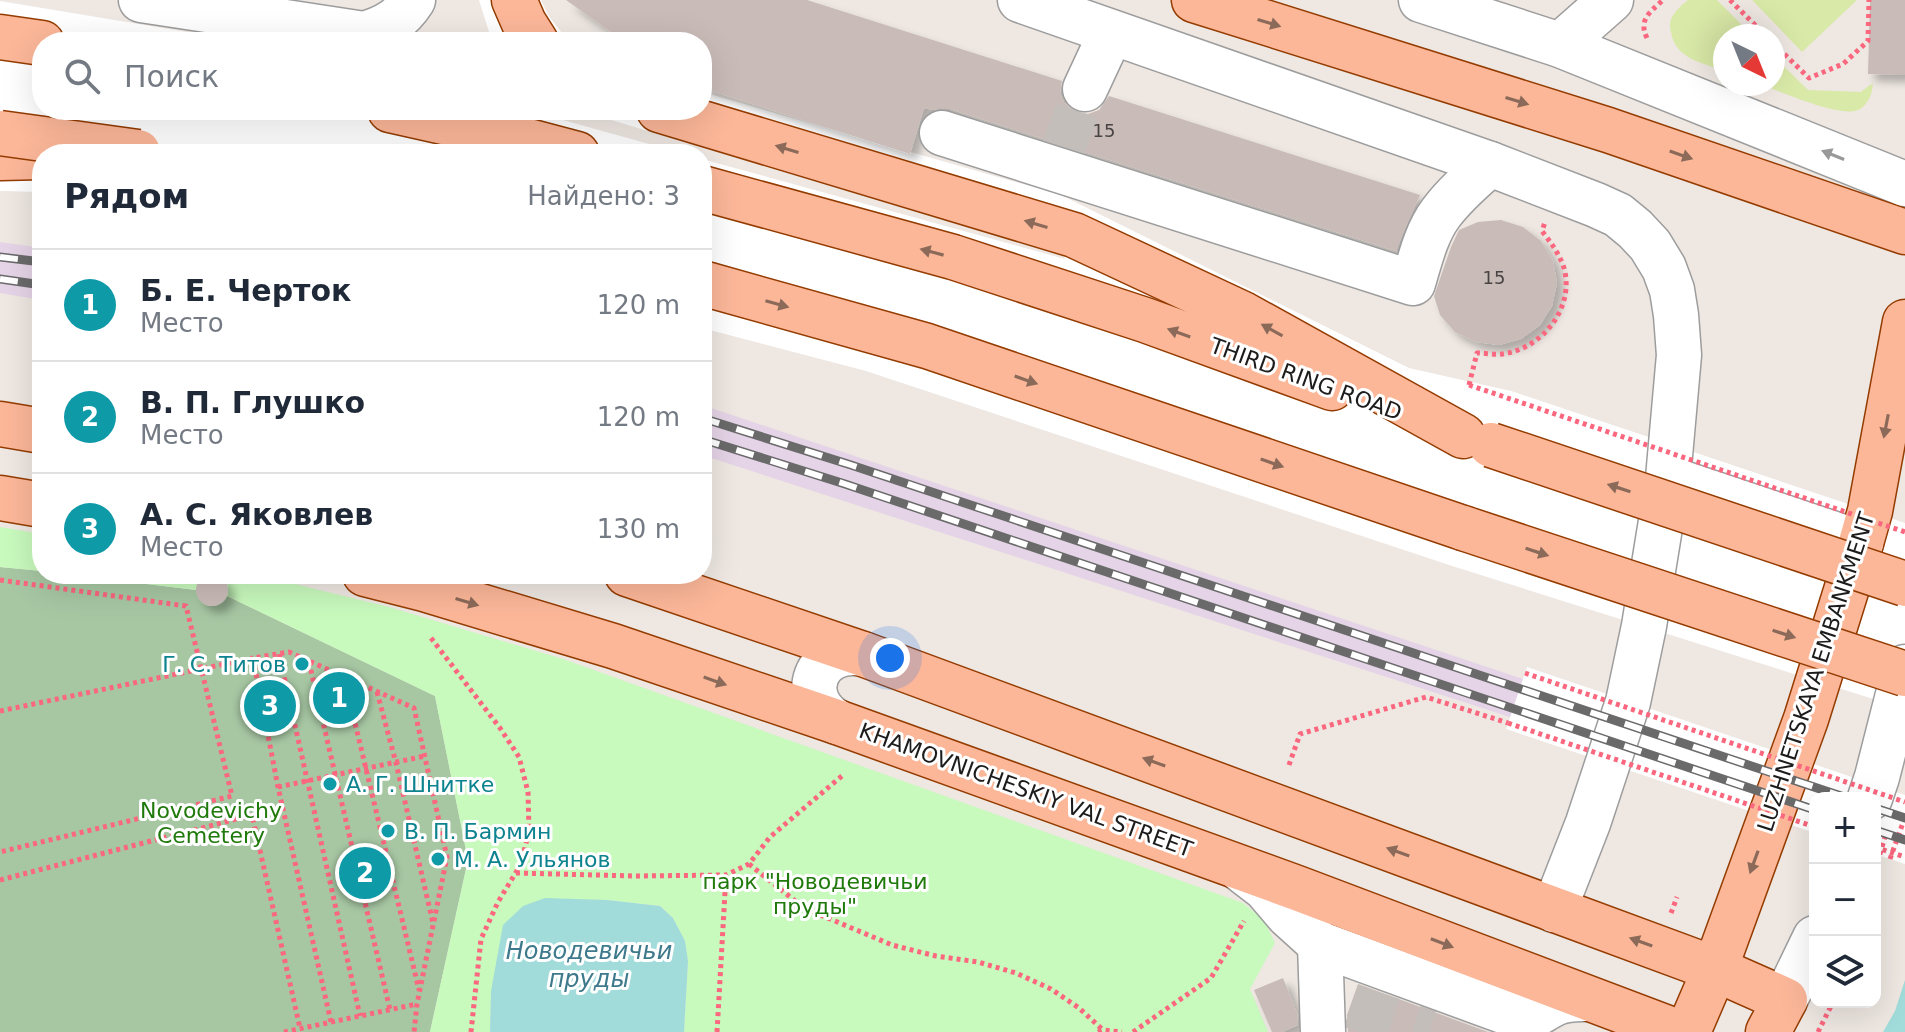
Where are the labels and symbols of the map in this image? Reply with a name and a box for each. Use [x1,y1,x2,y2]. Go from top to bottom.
one-way arrow [1257,18,1281,30]
north arrow [1713,24,1785,96]
one-way arrow [1505,95,1529,108]
house number: 15 [1093,120,1115,141]
one-way arrow [774,142,798,155]
one-way arrow [1821,148,1845,161]
one-way arrow [1670,149,1694,162]
one-way arrow [1023,217,1047,230]
one-way arrow [920,245,945,257]
house number: 15 [1483,267,1505,288]
one-way arrow [766,298,790,311]
one-way arrow [1261,324,1284,337]
one-way arrow [1167,326,1191,338]
street label: THIRD RING ROAD [1206,332,1405,425]
one-way arrow [1014,374,1038,386]
one-way arrow [1879,414,1891,439]
one-way arrow [1260,458,1284,470]
one-way arrow [1606,481,1630,494]
street label: LUZHNETSKAYA EMBANKMENT [1752,509,1880,835]
one-way arrow [1525,547,1549,559]
one-way arrow [456,596,480,609]
one-way arrow [1772,628,1796,641]
your location [870,638,910,678]
place label: Г. С. Титов [162,652,286,677]
marker: Г. С. Титов [293,655,311,673]
pin: 1 [313,668,365,728]
one-way arrow [703,675,727,687]
pin: 3 [244,676,296,736]
street label: KHAMOVNICHESKIY VAL STREET [856,718,1197,862]
one-way arrow [1142,755,1166,767]
place label: А. Г. Шнитке [346,772,494,797]
marker: А. Г. Шнитке [321,775,339,793]
park label: Novodevichy Cemetery [140,798,282,848]
place label: В. П. Бармин [404,819,551,844]
marker: В. П. Бармин [379,822,397,840]
pin: 2 [339,843,391,903]
one-way arrow [1385,845,1409,858]
place label: М. А. Ульянов [454,847,610,872]
marker: М. А. Ульянов [429,850,447,868]
one-way arrow [1747,850,1760,874]
park label: парк "Новодевичьи пруды" [703,869,927,919]
one-way arrow [1629,935,1653,948]
water label: Новодевичьи пруды [506,937,672,993]
one-way arrow [1430,937,1454,950]

